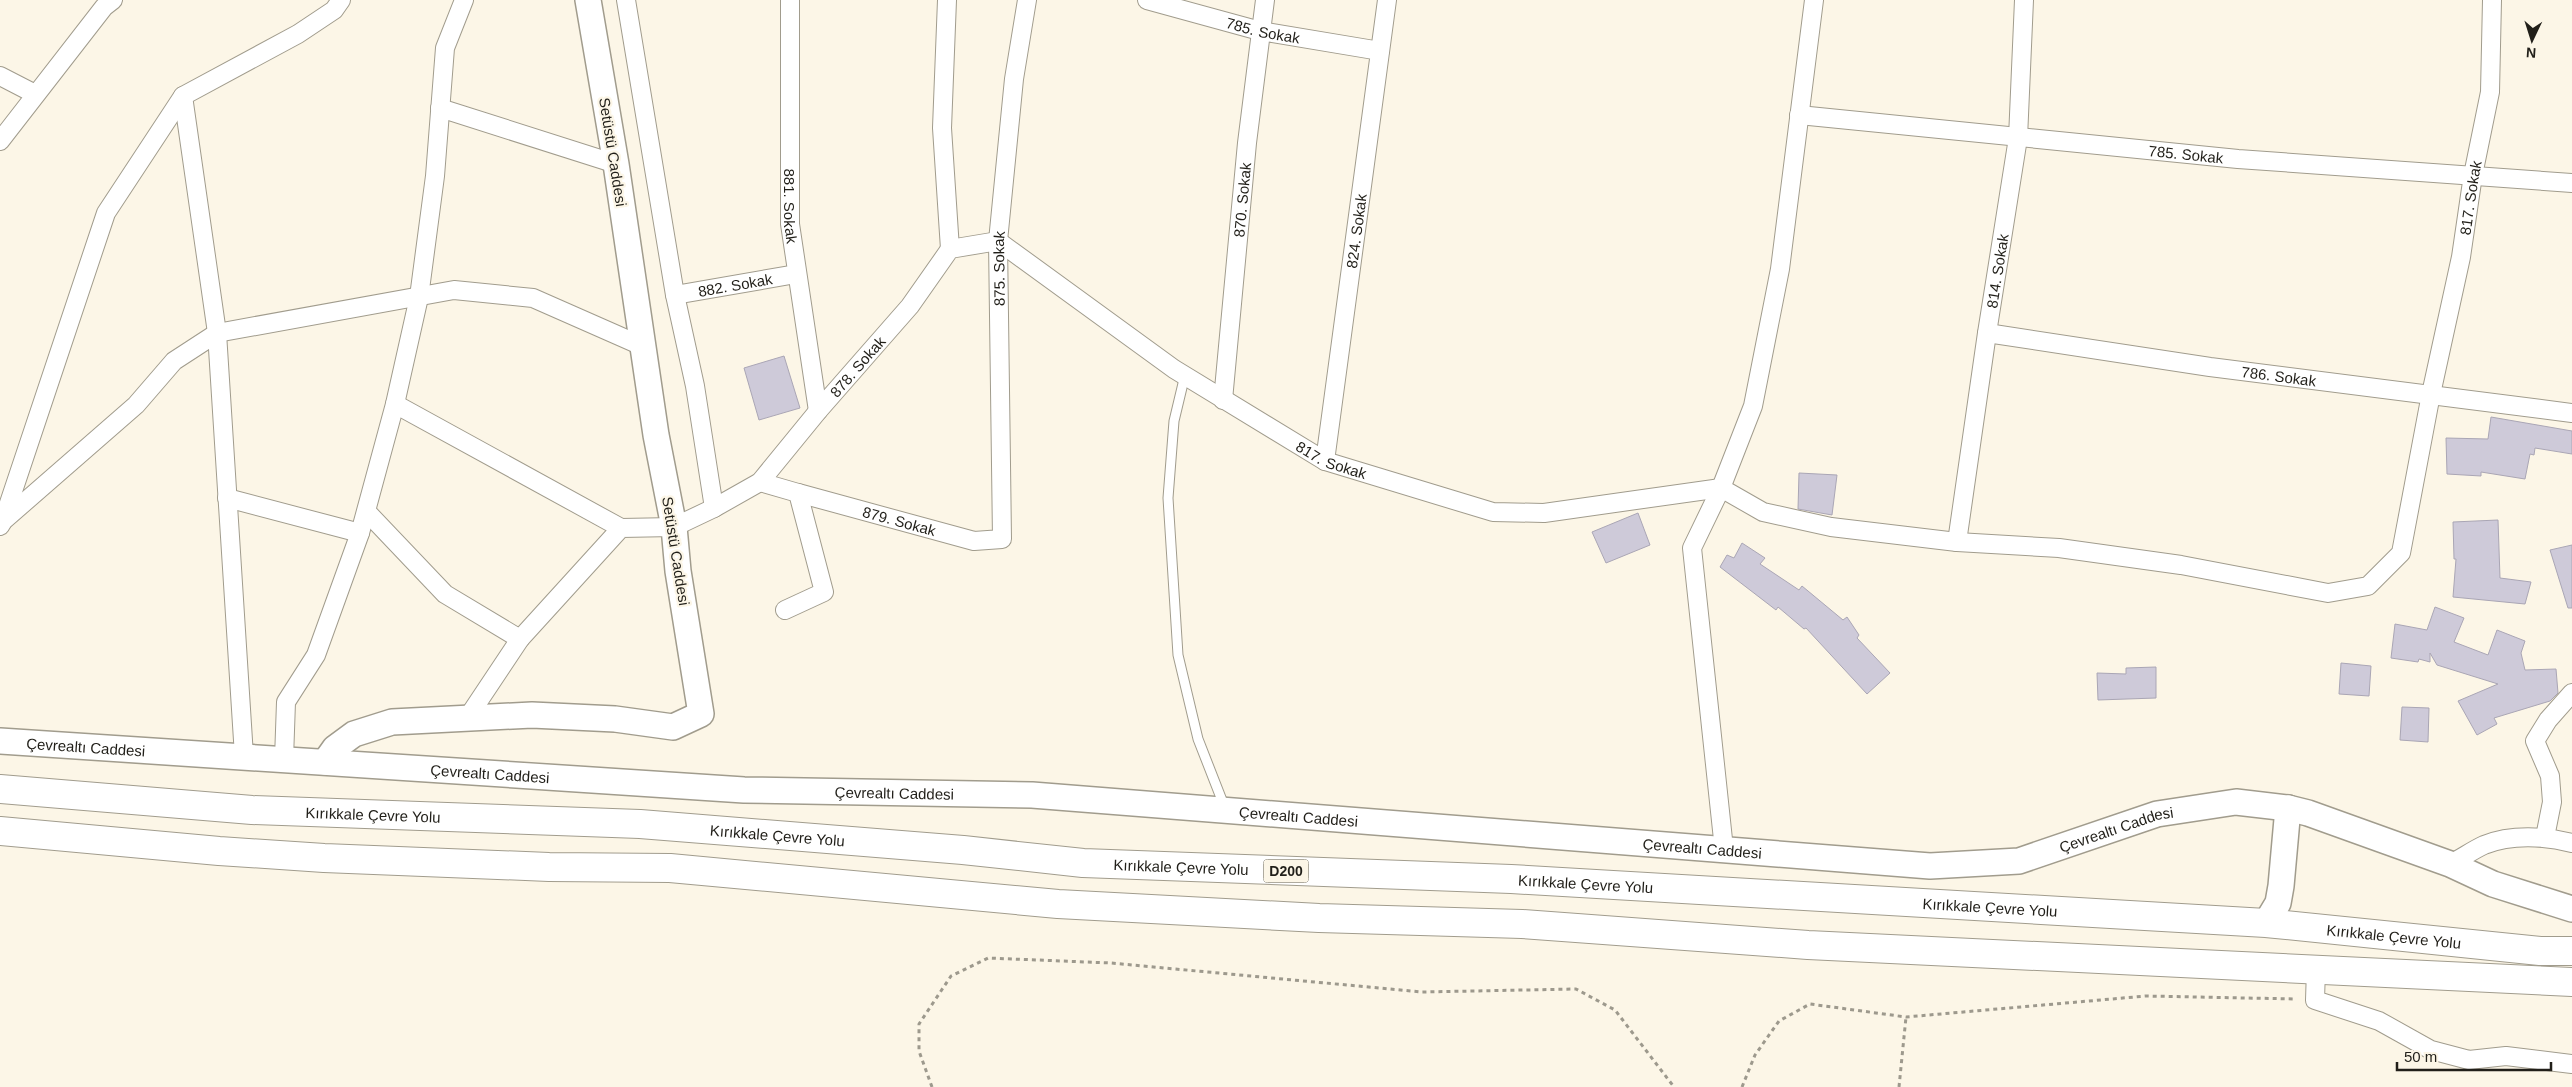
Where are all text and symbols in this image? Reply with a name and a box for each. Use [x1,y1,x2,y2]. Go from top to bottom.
street label: 785. Sokak [1224,14,1302,46]
north arrow [2507,15,2557,65]
text: N [2525,45,2537,61]
street label: Setüstü Caddesi [596,96,630,208]
street label: 785. Sokak [2148,142,2225,166]
street label: 817. Sokak [2456,158,2484,236]
street label: 870. Sokak [1230,161,1254,238]
street label: 881. Sokak [782,168,801,245]
street label: 824. Sokak [1342,192,1369,269]
street label: 875. Sokak [989,230,1007,306]
street label: 814. Sokak [1983,232,2011,309]
street label: 882. Sokak [697,270,774,299]
street label: 878. Sokak [826,332,889,400]
street label: 786. Sokak [2241,363,2318,389]
street label: 817. Sokak [1293,437,1369,482]
street label: Setüstü Caddesi [659,495,693,607]
street label: 879. Sokak [861,503,938,539]
street label: Çevrealtı Caddesi [26,734,146,759]
street label: Çevrealtı Caddesi [430,761,550,786]
street label: Çevrealtı Caddesi [835,783,954,802]
street label: Kırıkkale Çevre Yolu [305,803,441,825]
street label: Çevrealtı Caddesi [1238,803,1359,829]
street label: Çevrealtı Caddesi [2057,803,2174,855]
street label: Kırıkkale Çevre Yolu [709,821,845,849]
street label: Çevrealtı Caddesi [1642,835,1762,861]
street label: Kırıkkale Çevre Yolu [1113,856,1249,878]
road number: D200 [1264,859,1308,882]
street label: Kırıkkale Çevre Yolu [1518,871,1654,896]
street label: Kırıkkale Çevre Yolu [1922,894,2058,919]
street label: Kırıkkale Çevre Yolu [2326,921,2462,951]
scale bar [2397,1040,2551,1072]
text: 50 m [2404,1048,2437,1065]

